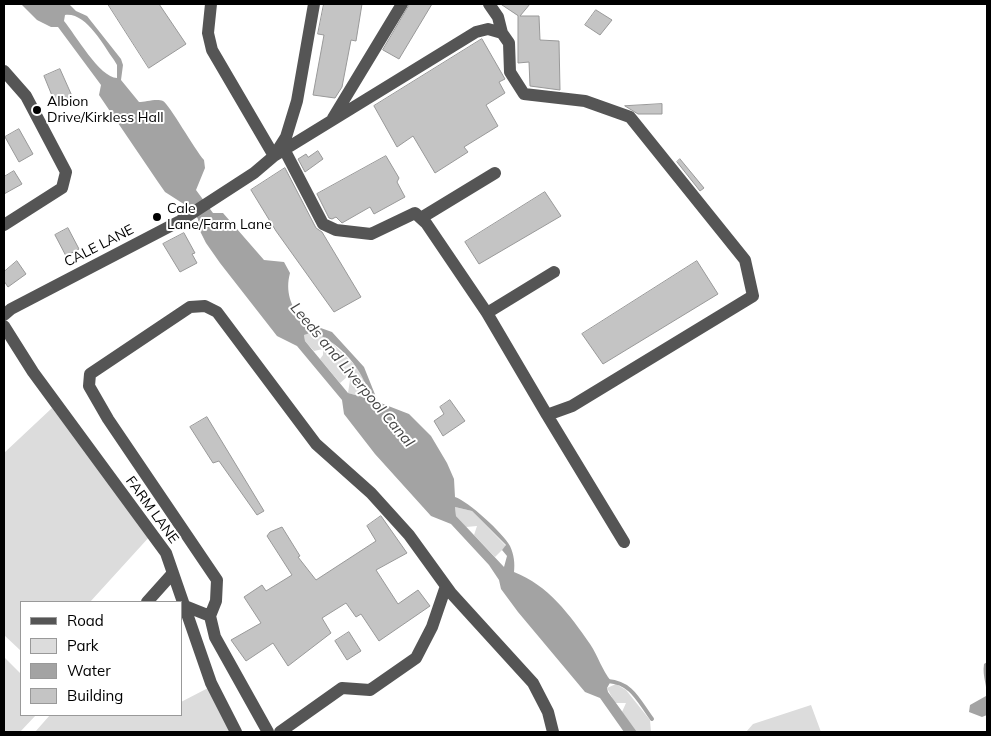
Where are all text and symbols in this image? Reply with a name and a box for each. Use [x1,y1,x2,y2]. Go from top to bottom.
place label: Albion Drive/Kirkless Hall [47,94,164,126]
marker: Albion Drive/Kirkless Hall [31,104,43,116]
place label: Cale Lane/Farm Lane [167,201,272,233]
marker: Cale Lane/Farm Lane [151,211,163,223]
street label: CALE LANE [62,221,136,271]
water label: Leeds and Liverpool Canal [286,299,418,451]
street label: FARM LANE [122,473,182,547]
legend [20,601,182,716]
text: Road [67,611,104,630]
text: Park [67,636,99,655]
text: Water [67,661,111,680]
text: Building [67,686,123,705]

